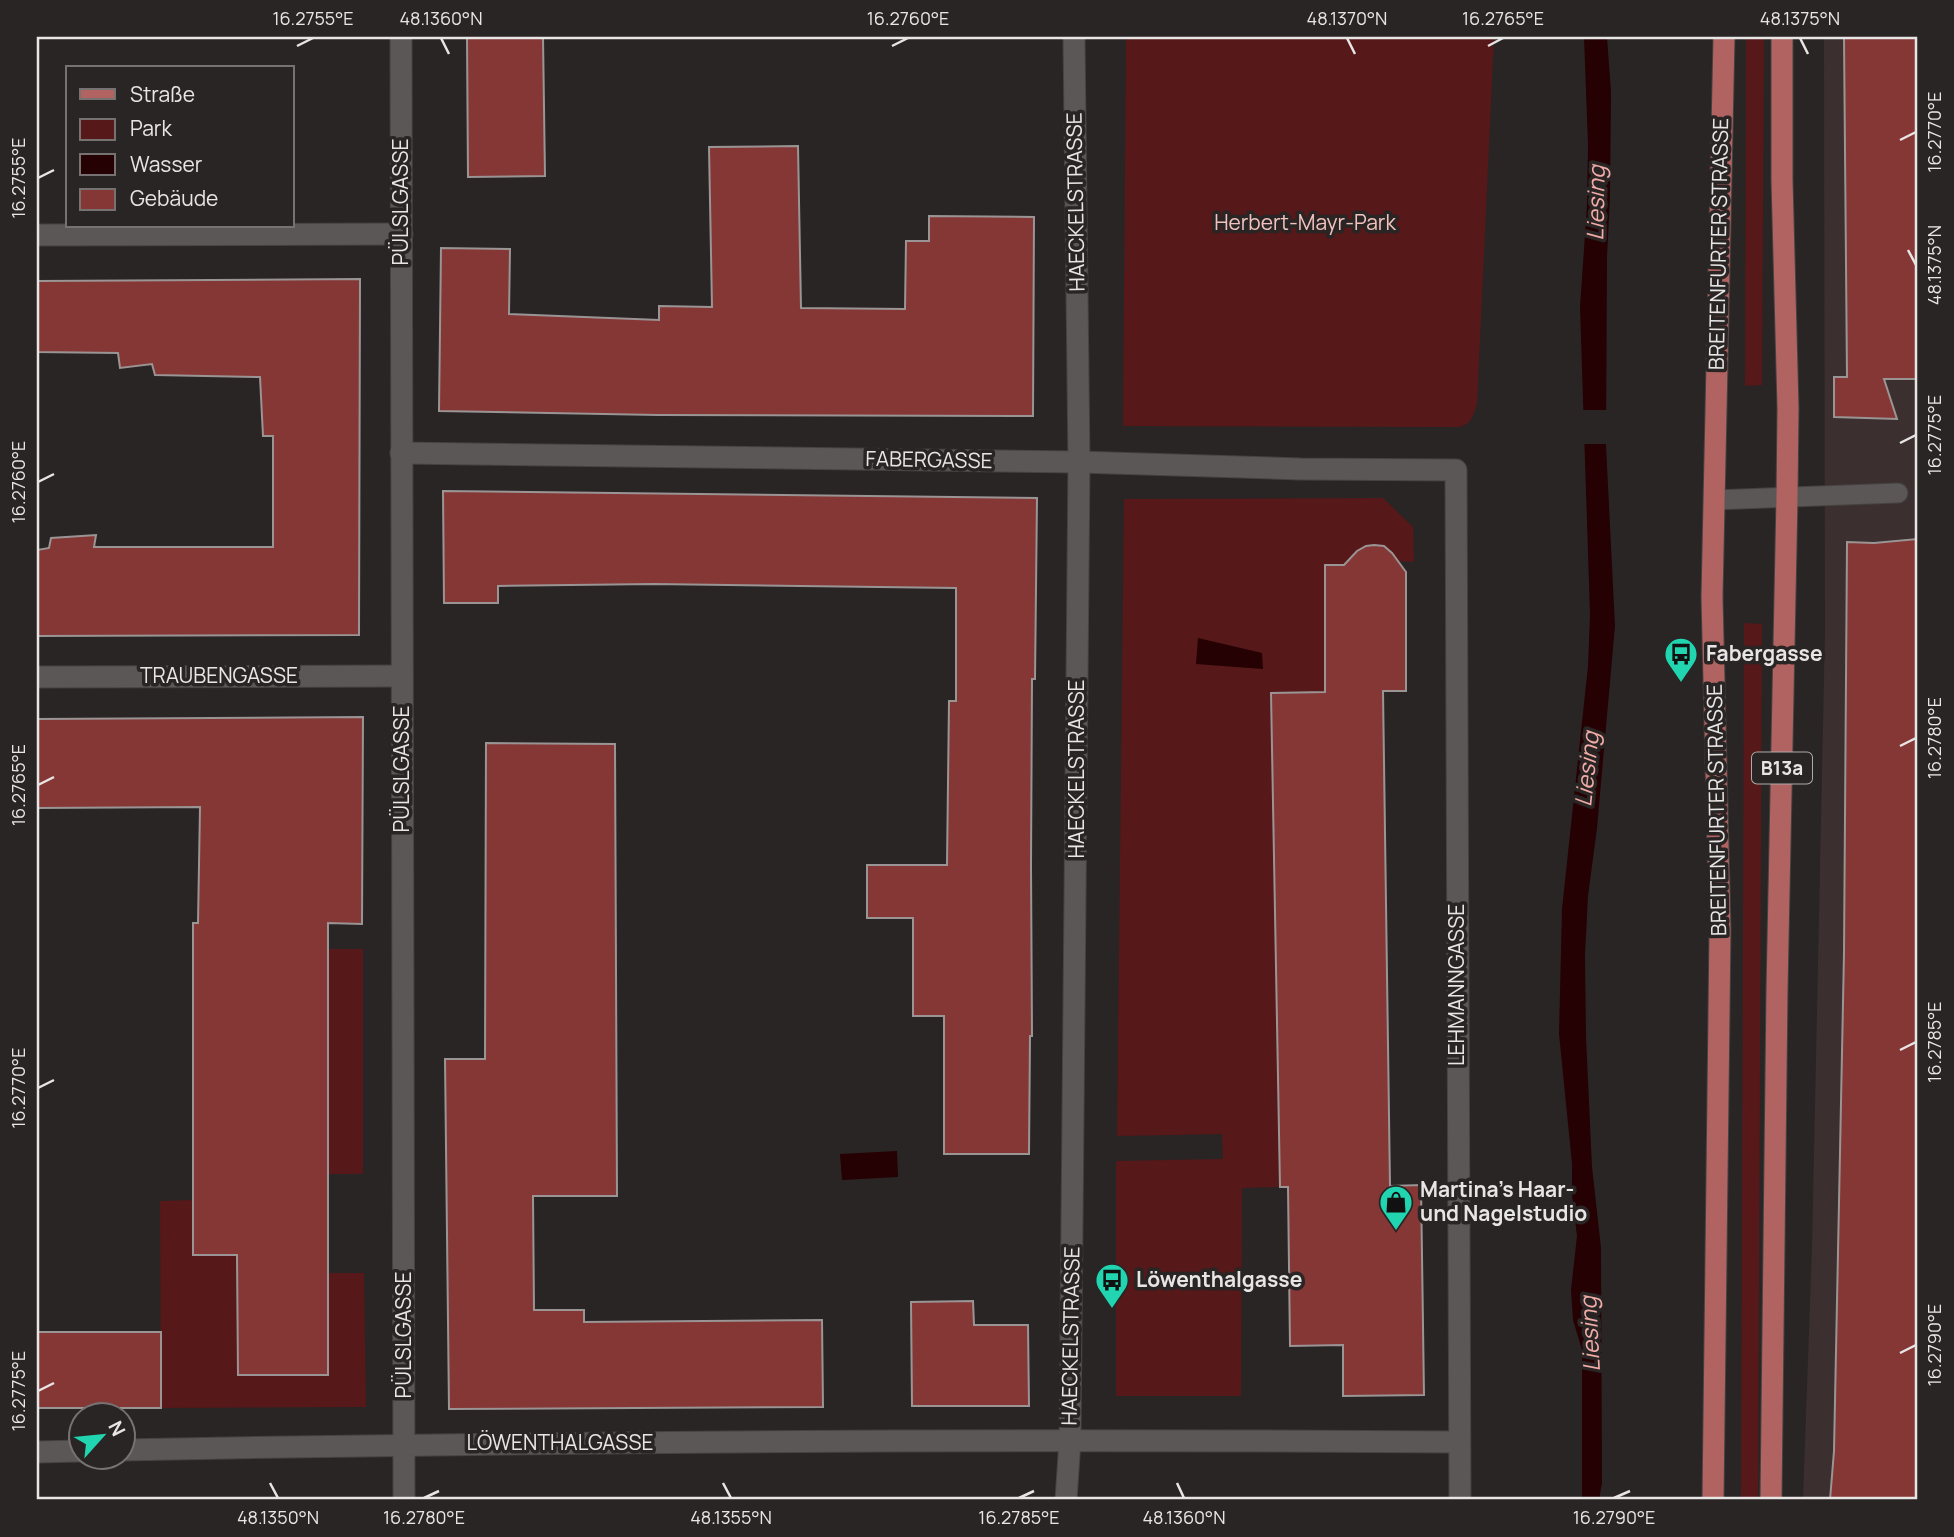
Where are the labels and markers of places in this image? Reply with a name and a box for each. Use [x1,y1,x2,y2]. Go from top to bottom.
bus stop icon: Fabergasse [1662,635,1700,684]
place label: Fabergasse [1706,639,1823,667]
place label: Martina's Haar- und Nagelstudio [1420,1175,1587,1227]
shop icon: Martina's Haar- und Nagelstudio [1377,1183,1415,1232]
bus stop icon: Löwenthalgasse [1093,1261,1131,1310]
place label: Löwenthalgasse [1136,1265,1302,1293]

